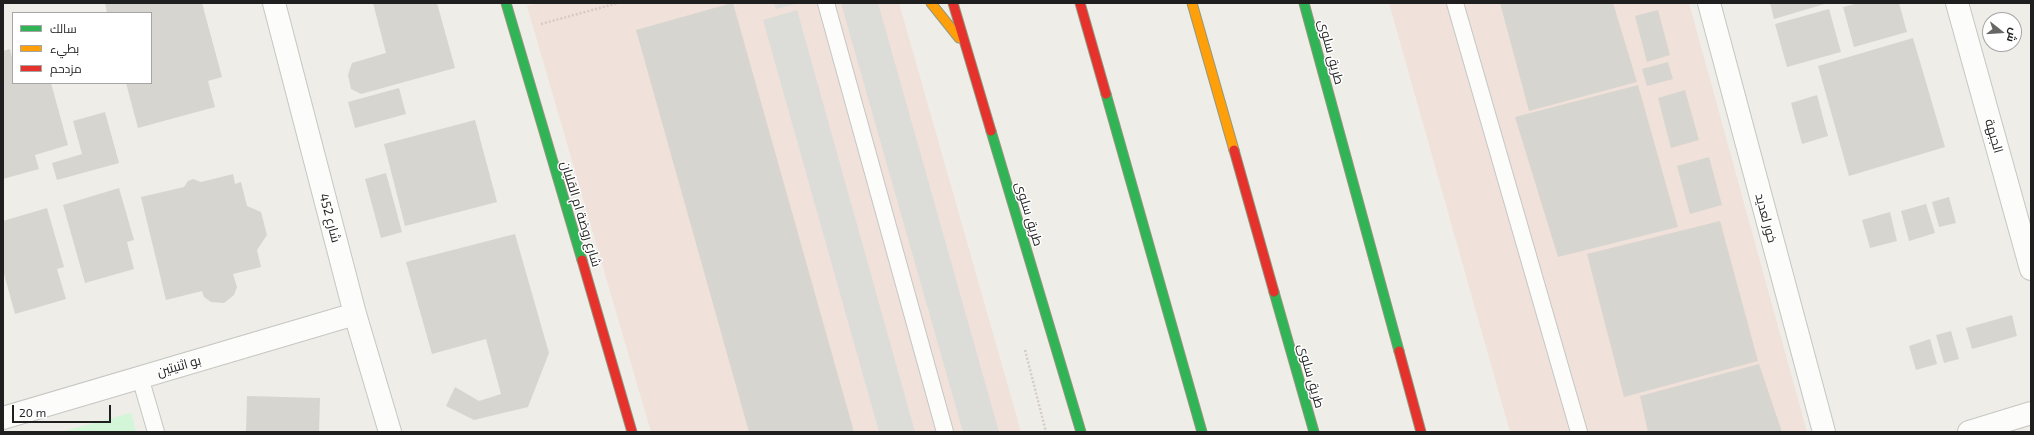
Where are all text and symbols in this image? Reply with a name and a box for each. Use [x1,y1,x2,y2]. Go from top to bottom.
legend [12,12,152,84]
north arrow [1982,12,2022,52]
street label: طريق سلوى [1315,18,1347,86]
text: سالك [50,21,77,35]
text: ش [2005,27,2021,44]
text: بطيء [50,41,79,55]
text: مزدحم [50,61,82,75]
street label: الجبهة [1982,117,2006,155]
street label: شارع روضة ام القلبان [557,159,605,269]
street label: طريق سلوى [1012,180,1046,248]
street label: شارع 452 [316,192,344,244]
street label: خور لعديد [1752,192,1780,244]
street label: طريق سلوى [1294,342,1328,410]
street label: بو اثنيتين [155,352,203,380]
scale bar [14,397,113,423]
text: 20 m [19,405,46,419]

